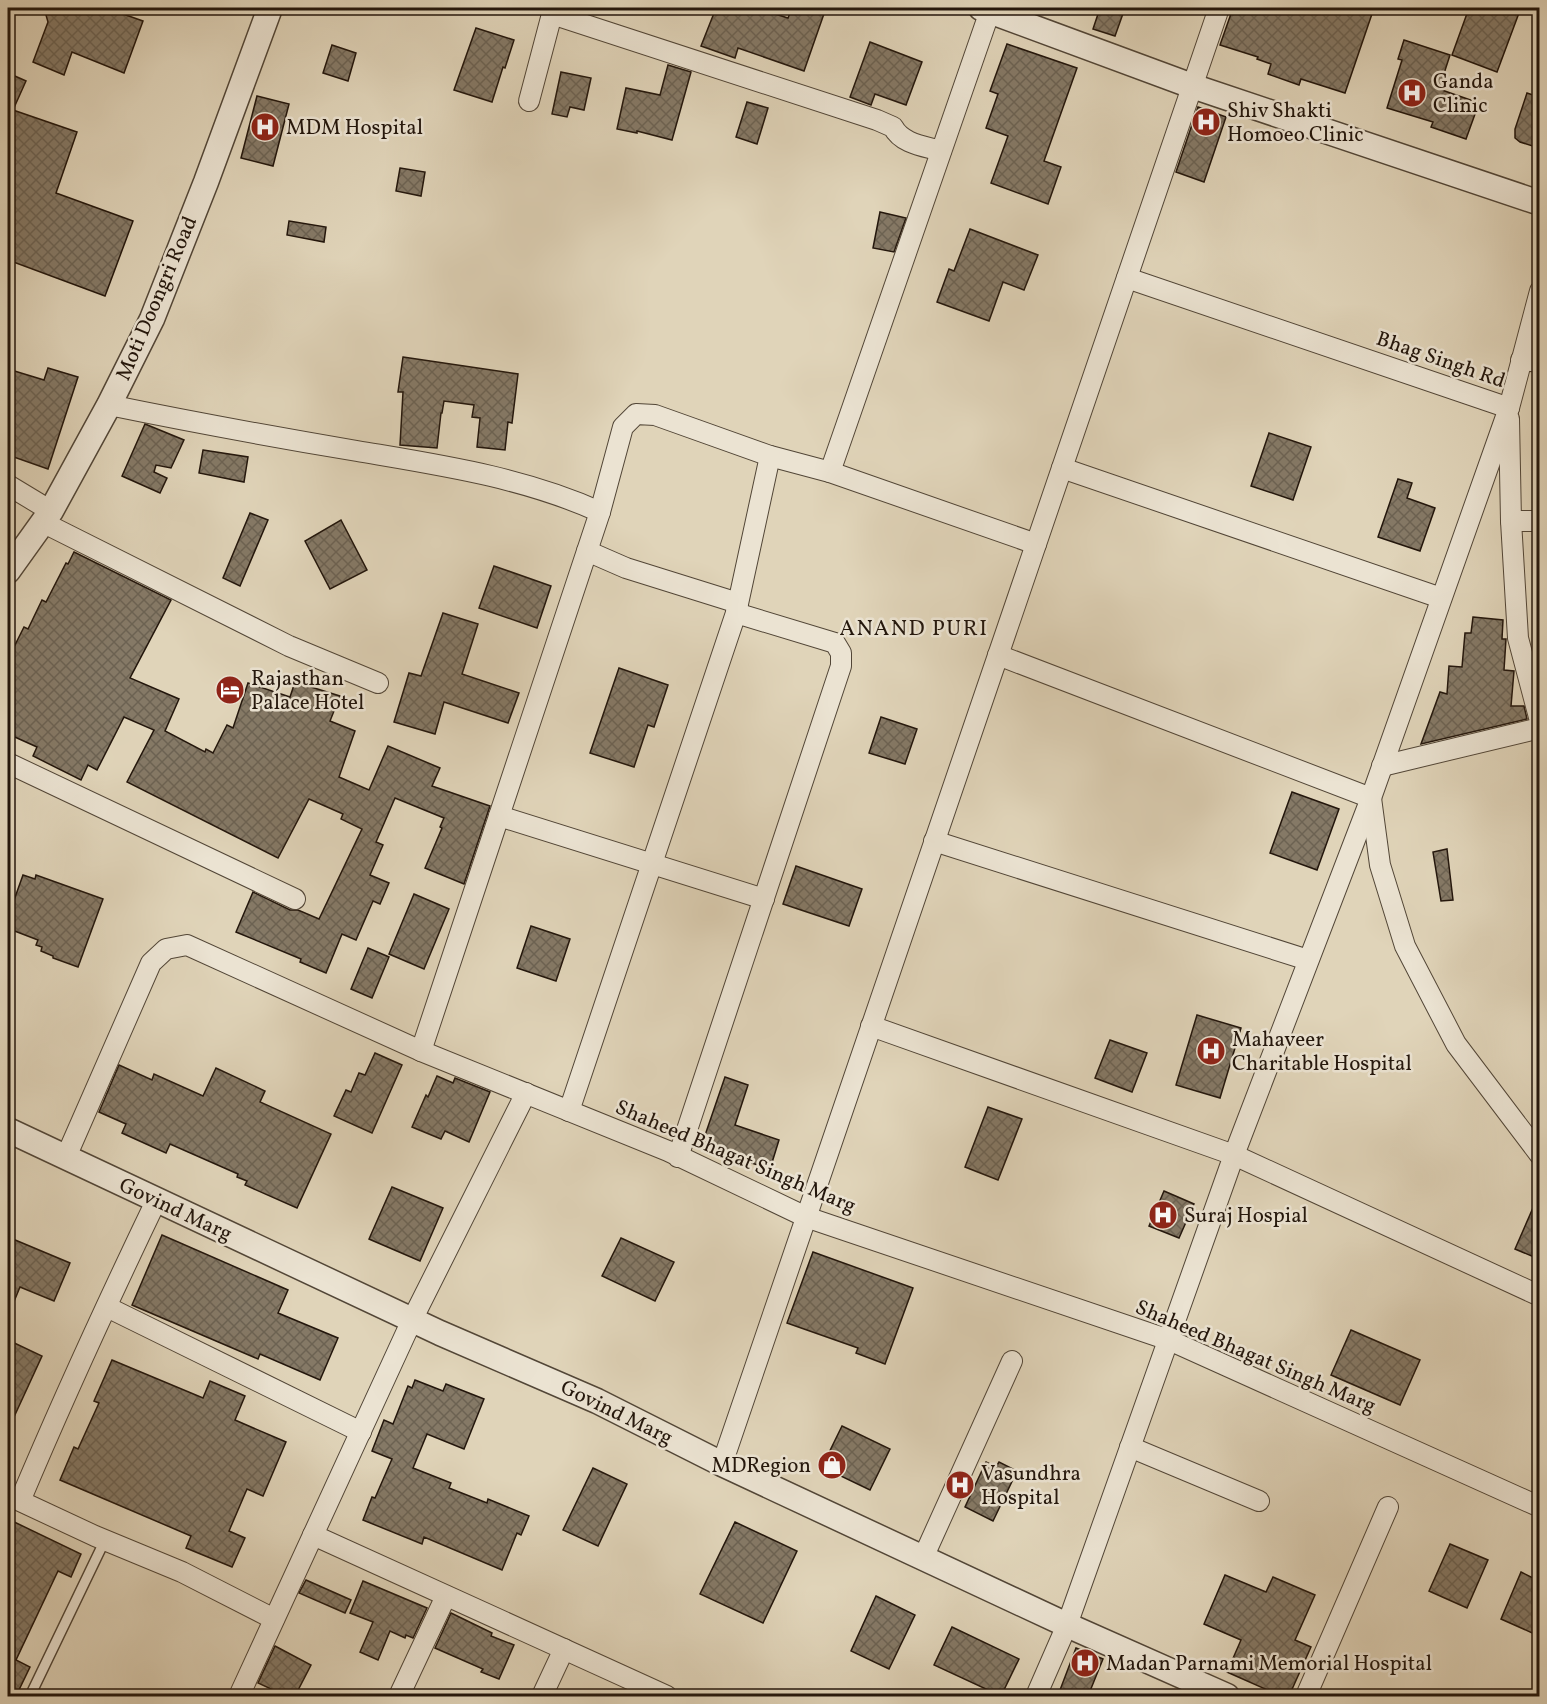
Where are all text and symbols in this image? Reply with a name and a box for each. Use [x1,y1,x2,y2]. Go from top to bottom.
place label: Ganda Clinic [1433,68,1494,121]
hospital icon: Ganda Clinic [1396,77,1428,109]
place label: Shiv Shakti Homoeo Clinic [1227,97,1364,150]
hospital icon: Shiv Shakti Homoeo Clinic [1190,106,1222,138]
hospital icon: MDM Hospital [249,111,281,143]
place label: MDM Hospital [286,114,423,143]
street label: Moti Doongri Road [110,212,205,385]
street label: Bhag Singh Rd [1372,325,1509,396]
district label: ANAND PURI [839,614,989,645]
place label: Rajasthan Palace Hotel [251,665,364,718]
hotel icon: Rajasthan Palace Hotel [214,674,246,706]
place label: Mahaveer Charitable Hospital [1232,1026,1412,1079]
hospital icon: Mahaveer Charitable Hospital [1195,1035,1227,1067]
street label: Shaheed Bhagat Singh Marg [611,1093,860,1221]
street label: Govind Marg [114,1171,237,1249]
hospital icon: Suraj Hospial [1147,1199,1179,1231]
place label: Suraj Hospial [1184,1202,1308,1231]
street label: Shaheed Bhagat Singh Marg [1131,1293,1380,1421]
street label: Govind Marg [555,1374,677,1453]
shop icon: MDRegion [816,1449,848,1481]
place label: MDRegion [711,1452,811,1481]
place label: Vasundhra Hospital [981,1460,1081,1513]
hospital icon: Vasundhra Hospital [944,1469,976,1501]
hospital icon: Madan Parnami Memorial Hospital [1069,1647,1101,1679]
place label: Madan Parnami Memorial Hospital [1106,1650,1432,1679]

